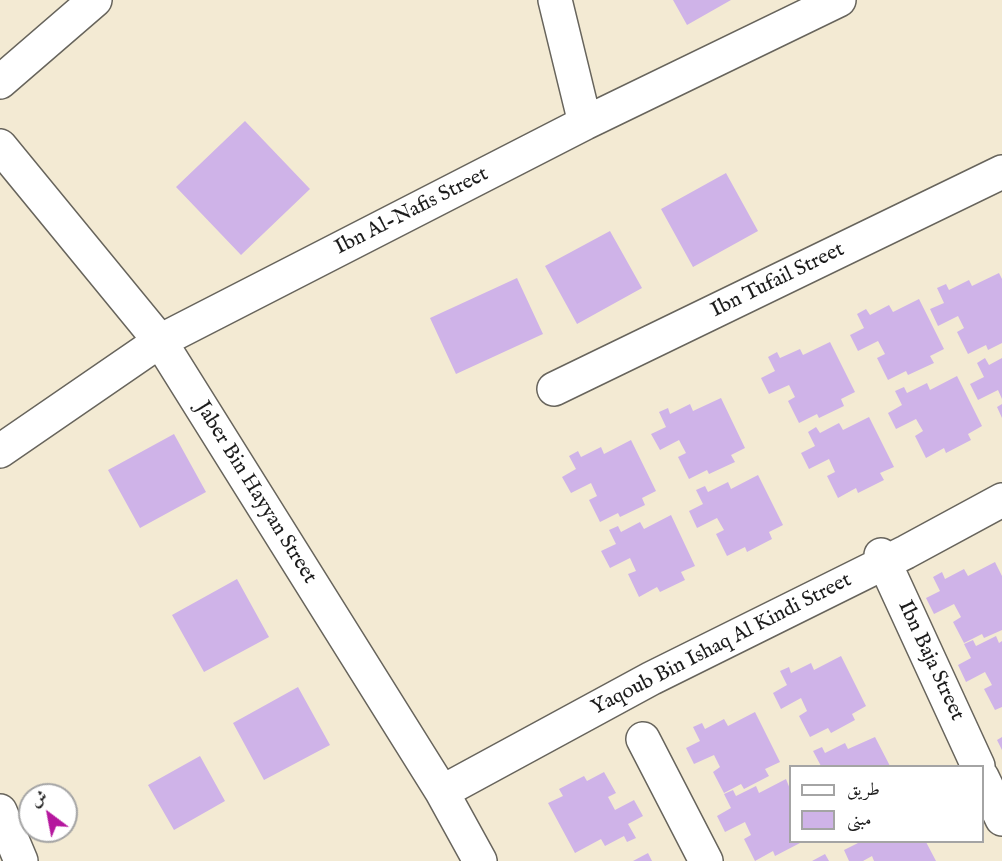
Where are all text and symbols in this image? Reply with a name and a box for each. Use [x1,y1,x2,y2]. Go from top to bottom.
street label: Ibn Al-Nafis Street [331,162,493,262]
street label: Ibn Tufail Street [707,238,849,324]
street label: Jaber Bin Hayyan Street [189,397,321,589]
street label: Yaqoub Bin Ishaq Al Kindi Street [588,568,856,722]
street label: Ibn Baja Street [891,597,969,725]
legend [789,765,984,843]
text: طريق [847,779,880,802]
north arrow [18,783,78,843]
text: ش [27,787,52,812]
text: مبنى [847,809,872,832]

